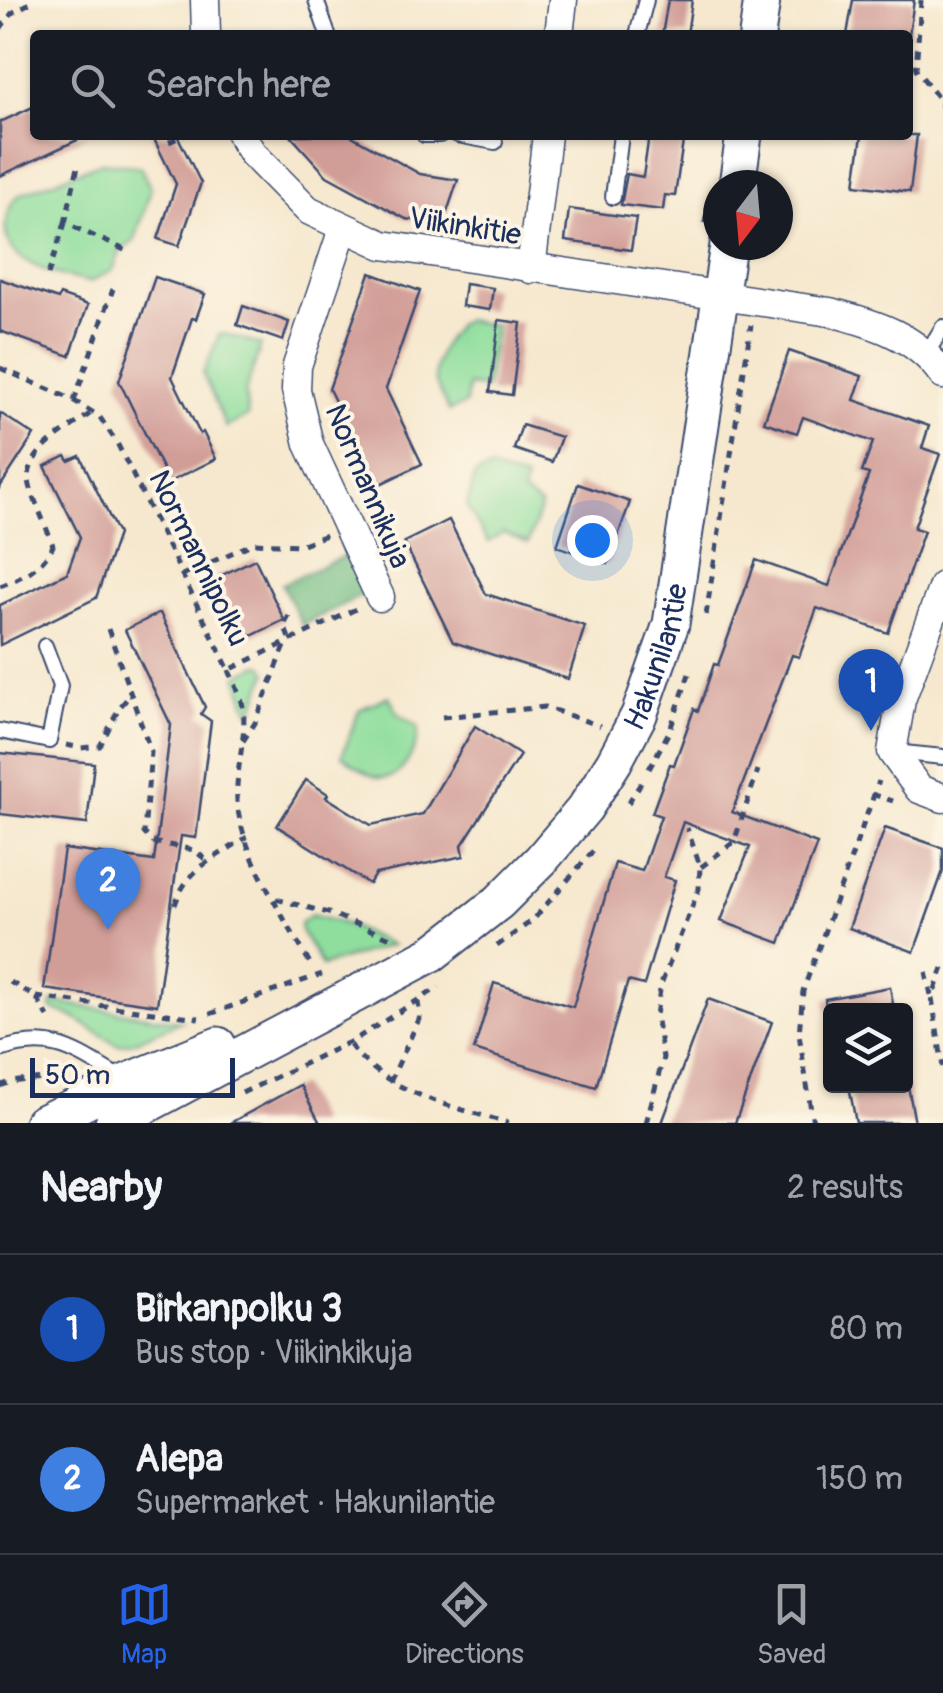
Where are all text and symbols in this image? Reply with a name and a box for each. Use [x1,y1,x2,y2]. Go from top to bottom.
search box [30,30,913,140]
icon: search [65,58,120,113]
text: Search here [145,61,331,109]
north arrow [703,170,793,260]
street label: Viikinkitie [406,199,524,254]
street label: Normannikuja [316,399,419,574]
street label: Normannipolku [140,464,257,652]
your location [567,515,618,566]
street label: Hakunilantie [616,581,696,737]
pin: 1 [838,648,904,731]
pin: 2 [76,848,140,930]
map controls [823,1003,913,1093]
button: layers [823,1003,913,1093]
scale bar [30,1053,235,1098]
text: 50 m [45,1058,110,1093]
text: Nearby [40,1162,162,1214]
text: 2 results [787,1168,903,1208]
text: Birkanpolku 3 [135,1285,343,1333]
text: 1 [66,1309,79,1349]
text: 80 m [830,1309,903,1349]
text: Bus stop · Viikinkikuja [135,1333,413,1373]
text: Alepa [135,1435,223,1483]
text: 2 [64,1459,81,1499]
text: 150 m [816,1459,903,1499]
text: Supermarket · Hakunilantie [135,1483,495,1523]
tab: Map [117,1577,172,1672]
tab: Directions [405,1577,524,1672]
tab: Saved [757,1577,826,1672]

